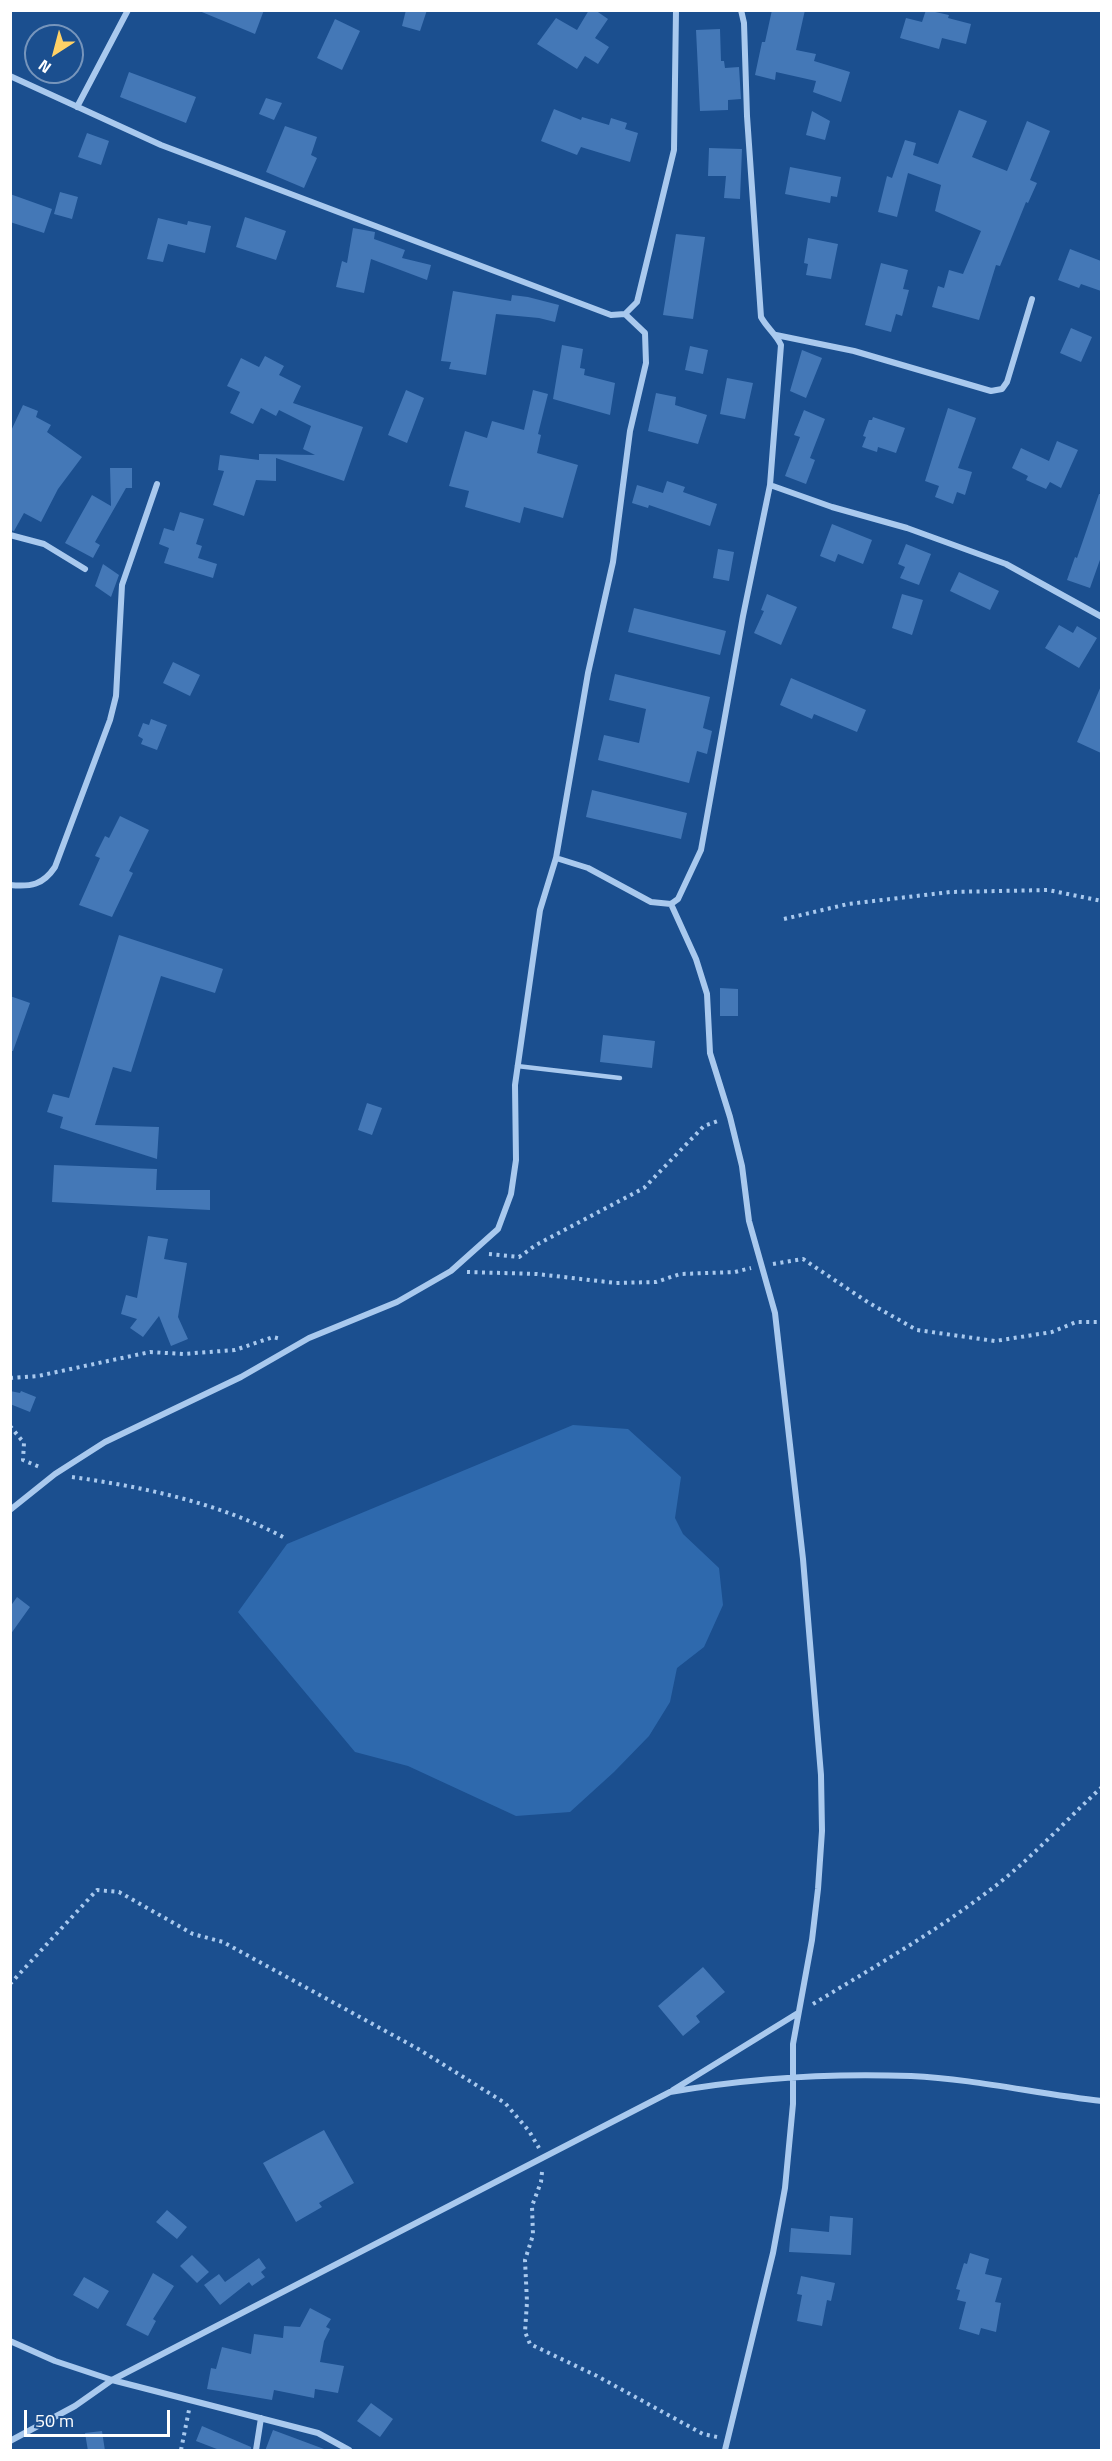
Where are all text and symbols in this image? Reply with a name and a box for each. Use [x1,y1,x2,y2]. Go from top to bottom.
north arrow [24,24,84,84]
text: N [33,54,56,80]
scale bar [27,2398,172,2436]
text: 50 m [35,2407,74,2434]

